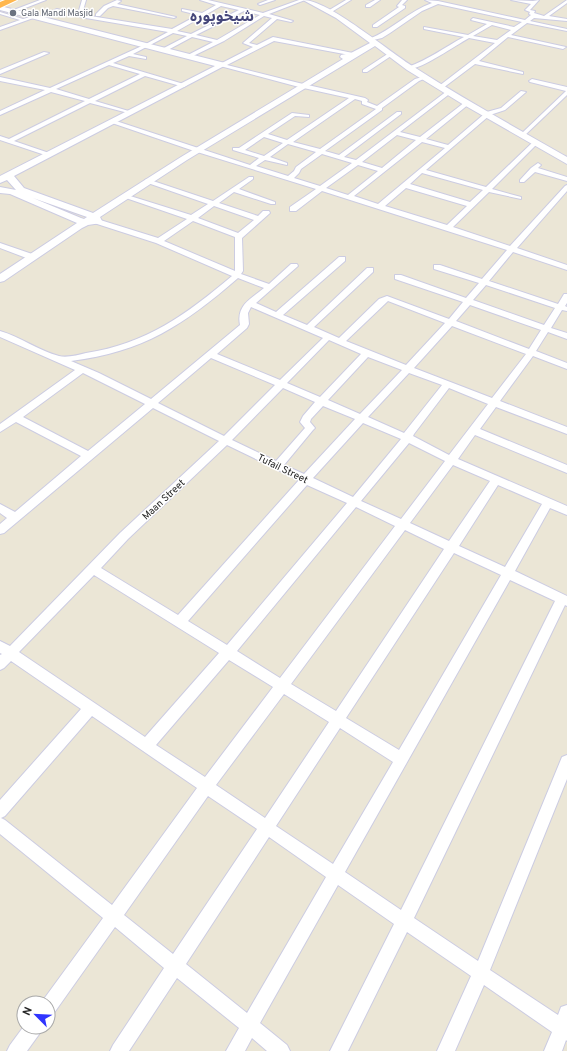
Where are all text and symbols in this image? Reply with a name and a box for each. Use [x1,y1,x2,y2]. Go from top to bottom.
marker: Gala Mandi Masjid [8,8,18,18]
place label: Gala Mandi Masjid [21,8,93,19]
district label: شیخوپورہ [190,8,254,27]
street label: Tufail Street [255,452,310,487]
street label: Maan Street [140,477,188,523]
north arrow [16,995,56,1035]
text: N [20,1005,36,1018]

